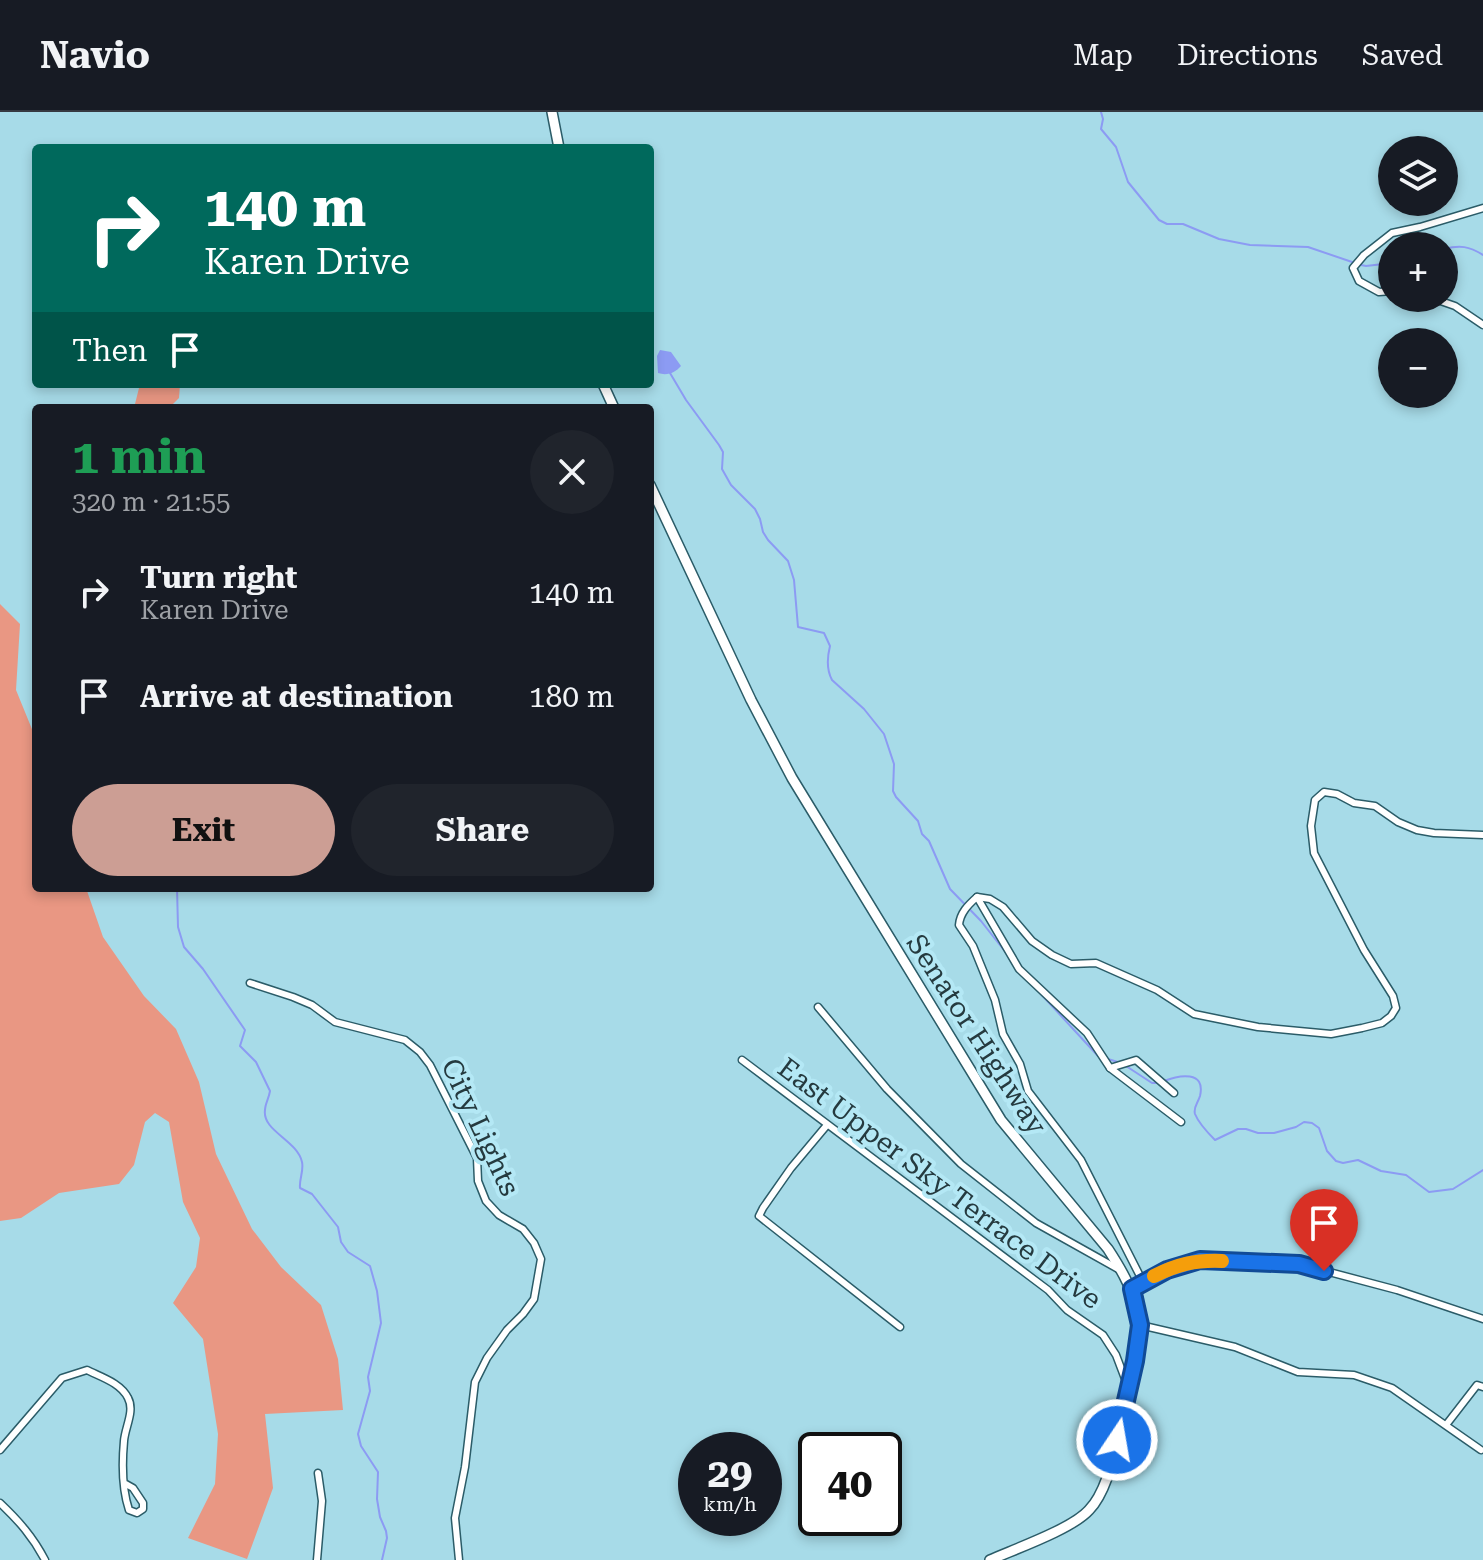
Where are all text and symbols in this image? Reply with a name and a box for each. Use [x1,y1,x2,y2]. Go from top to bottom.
text: Navio [40,33,150,77]
text: Map [1073,39,1133,72]
text: Directions [1177,39,1318,72]
text: Saved [1362,39,1443,72]
map controls [1378,136,1458,408]
button: layers [1378,136,1458,216]
text: 140 m [204,174,366,240]
icon: right [72,176,176,280]
button: + [1378,232,1458,312]
text: Karen Drive [204,241,410,283]
icon: arrive [163,328,207,372]
button: − [1378,328,1458,408]
text: Then [72,333,147,368]
text: 1 min [72,429,205,485]
button: close [530,430,614,514]
text: 320 m · 21:55 [72,487,231,517]
text: Turn right [140,560,297,595]
icon: right [72,570,116,614]
text: 140 m [529,575,614,610]
text: Karen Drive [140,595,289,625]
icon: arrive [72,674,116,718]
text: Arrive at destination [140,679,453,714]
text: 180 m [529,679,614,714]
button: Exit [72,784,335,876]
button: Share [351,784,614,876]
street label: Senator Highway [900,928,1054,1141]
street label: East Upper Sky Terrace Drive [772,1051,1108,1316]
street label: City Lights [434,1053,527,1201]
pin [1290,1189,1358,1271]
icon: arrive [1302,1201,1346,1245]
position arrow [1075,1398,1159,1482]
speed limit sign: 40 [798,1432,902,1536]
text: 29 [708,1450,752,1497]
text: km/h [703,1492,757,1516]

